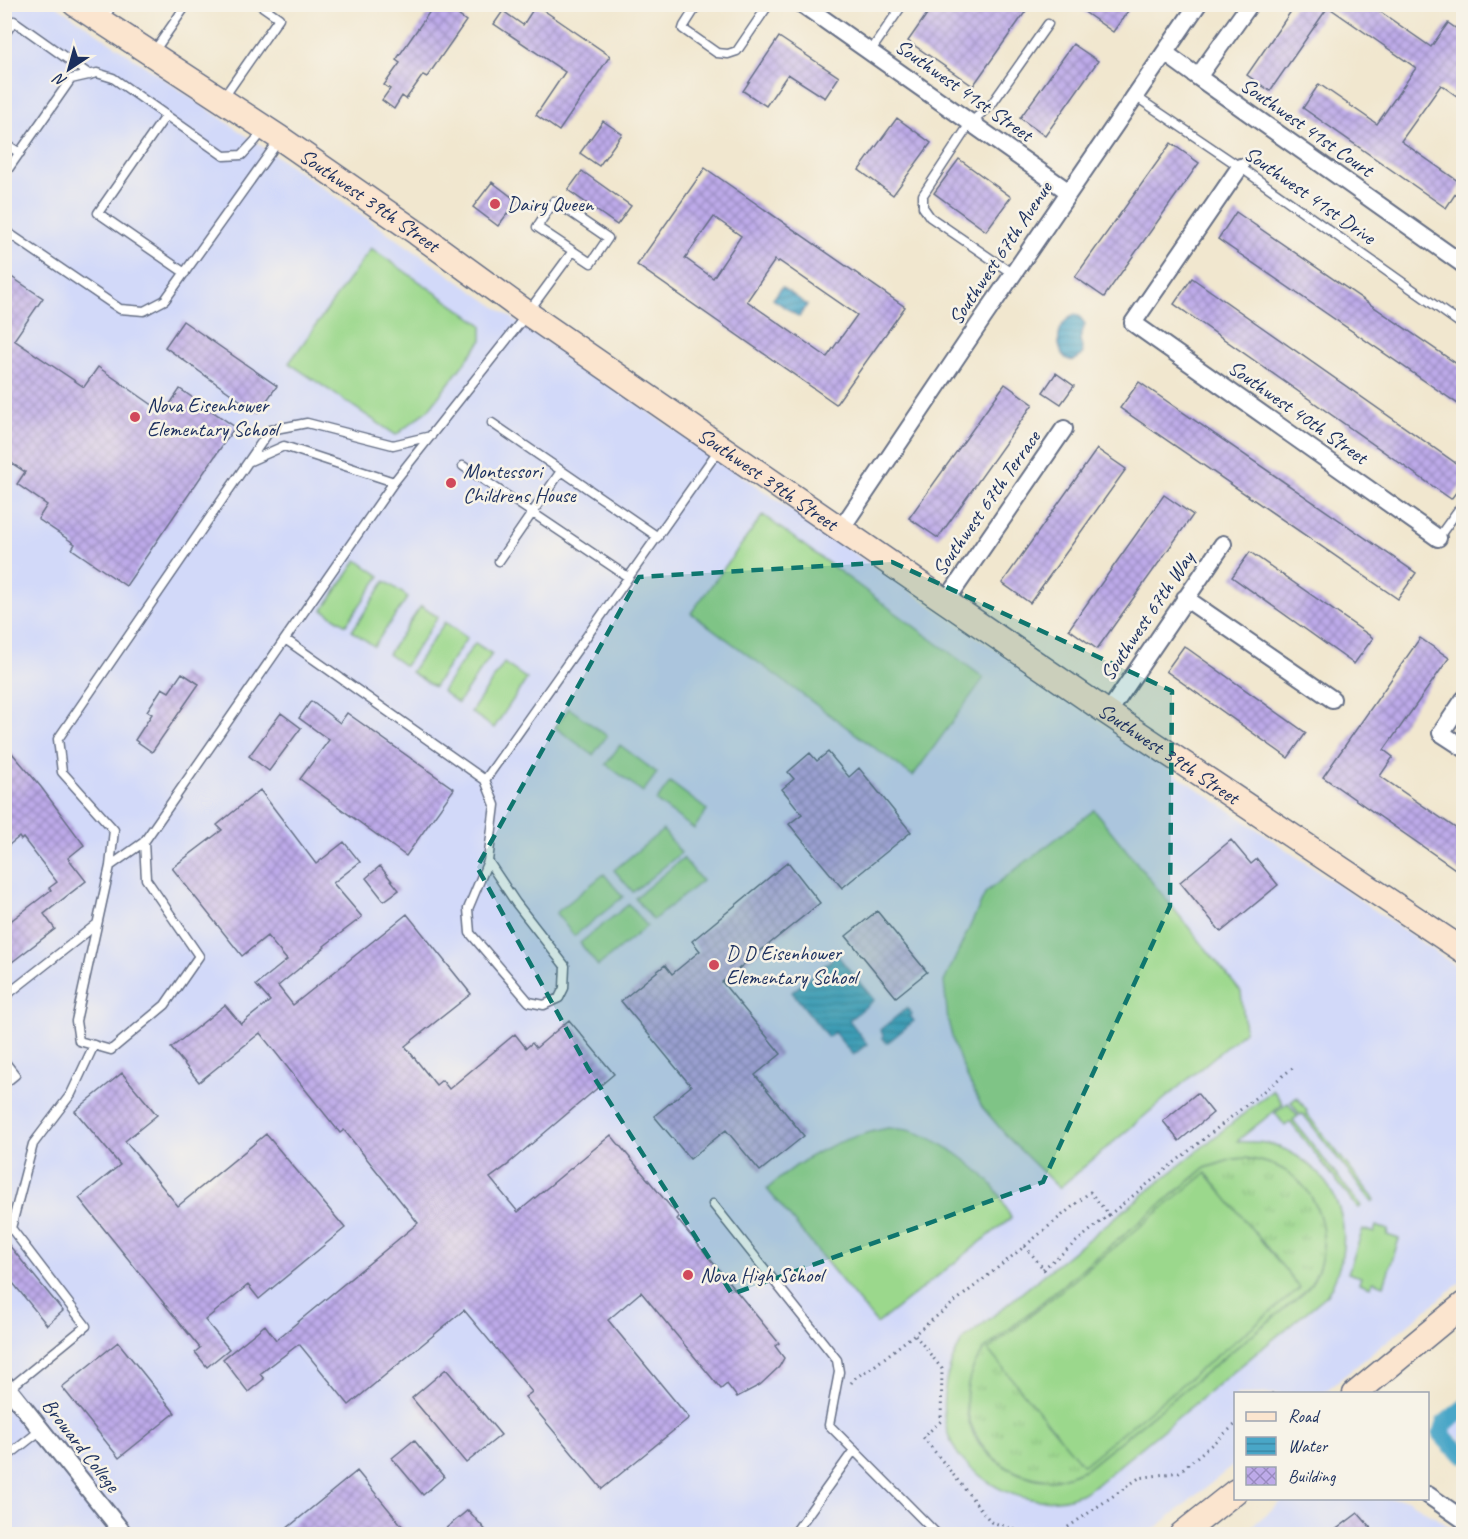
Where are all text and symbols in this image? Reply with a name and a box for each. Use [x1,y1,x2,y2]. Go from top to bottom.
street label: Southwest 41st Street [890,33,1039,148]
north arrow [39,39,99,99]
text: N [48,68,71,91]
street label: Southwest 41st Court [1236,72,1380,184]
street label: Southwest 41st Drive [1239,140,1382,251]
street label: Southwest 39th Street [295,143,446,259]
street label: Southwest 67th Avenue [942,175,1058,330]
place label: Dairy Queen [507,191,595,217]
marker: Dairy Queen [488,197,502,211]
street label: Southwest 40th Street [1223,354,1374,471]
place label: Nova Eisenhower Elementary School [147,392,282,442]
marker: Nova Eisenhower Elementary School [128,410,142,424]
street label: Southwest 39th Street [693,422,844,537]
street label: Southwest 67th Terrace [926,424,1046,581]
place label: Montessori Childrens House [463,458,577,508]
marker: Montessori Childrens House [444,476,458,490]
street label: Southwest 67th Way [1094,545,1201,686]
street label: Southwest 39th Street [1093,697,1246,811]
place label: D D Eisenhower Elementary School [726,940,861,990]
marker: D D Eisenhower Elementary School [707,958,721,972]
place label: Nova High School [700,1262,827,1288]
marker: Nova High School [681,1268,695,1282]
legend [1234,1392,1429,1500]
street label: Broward College [36,1393,126,1498]
text: Road [1288,1405,1321,1427]
text: Water [1288,1435,1329,1457]
text: Building [1288,1465,1337,1487]

